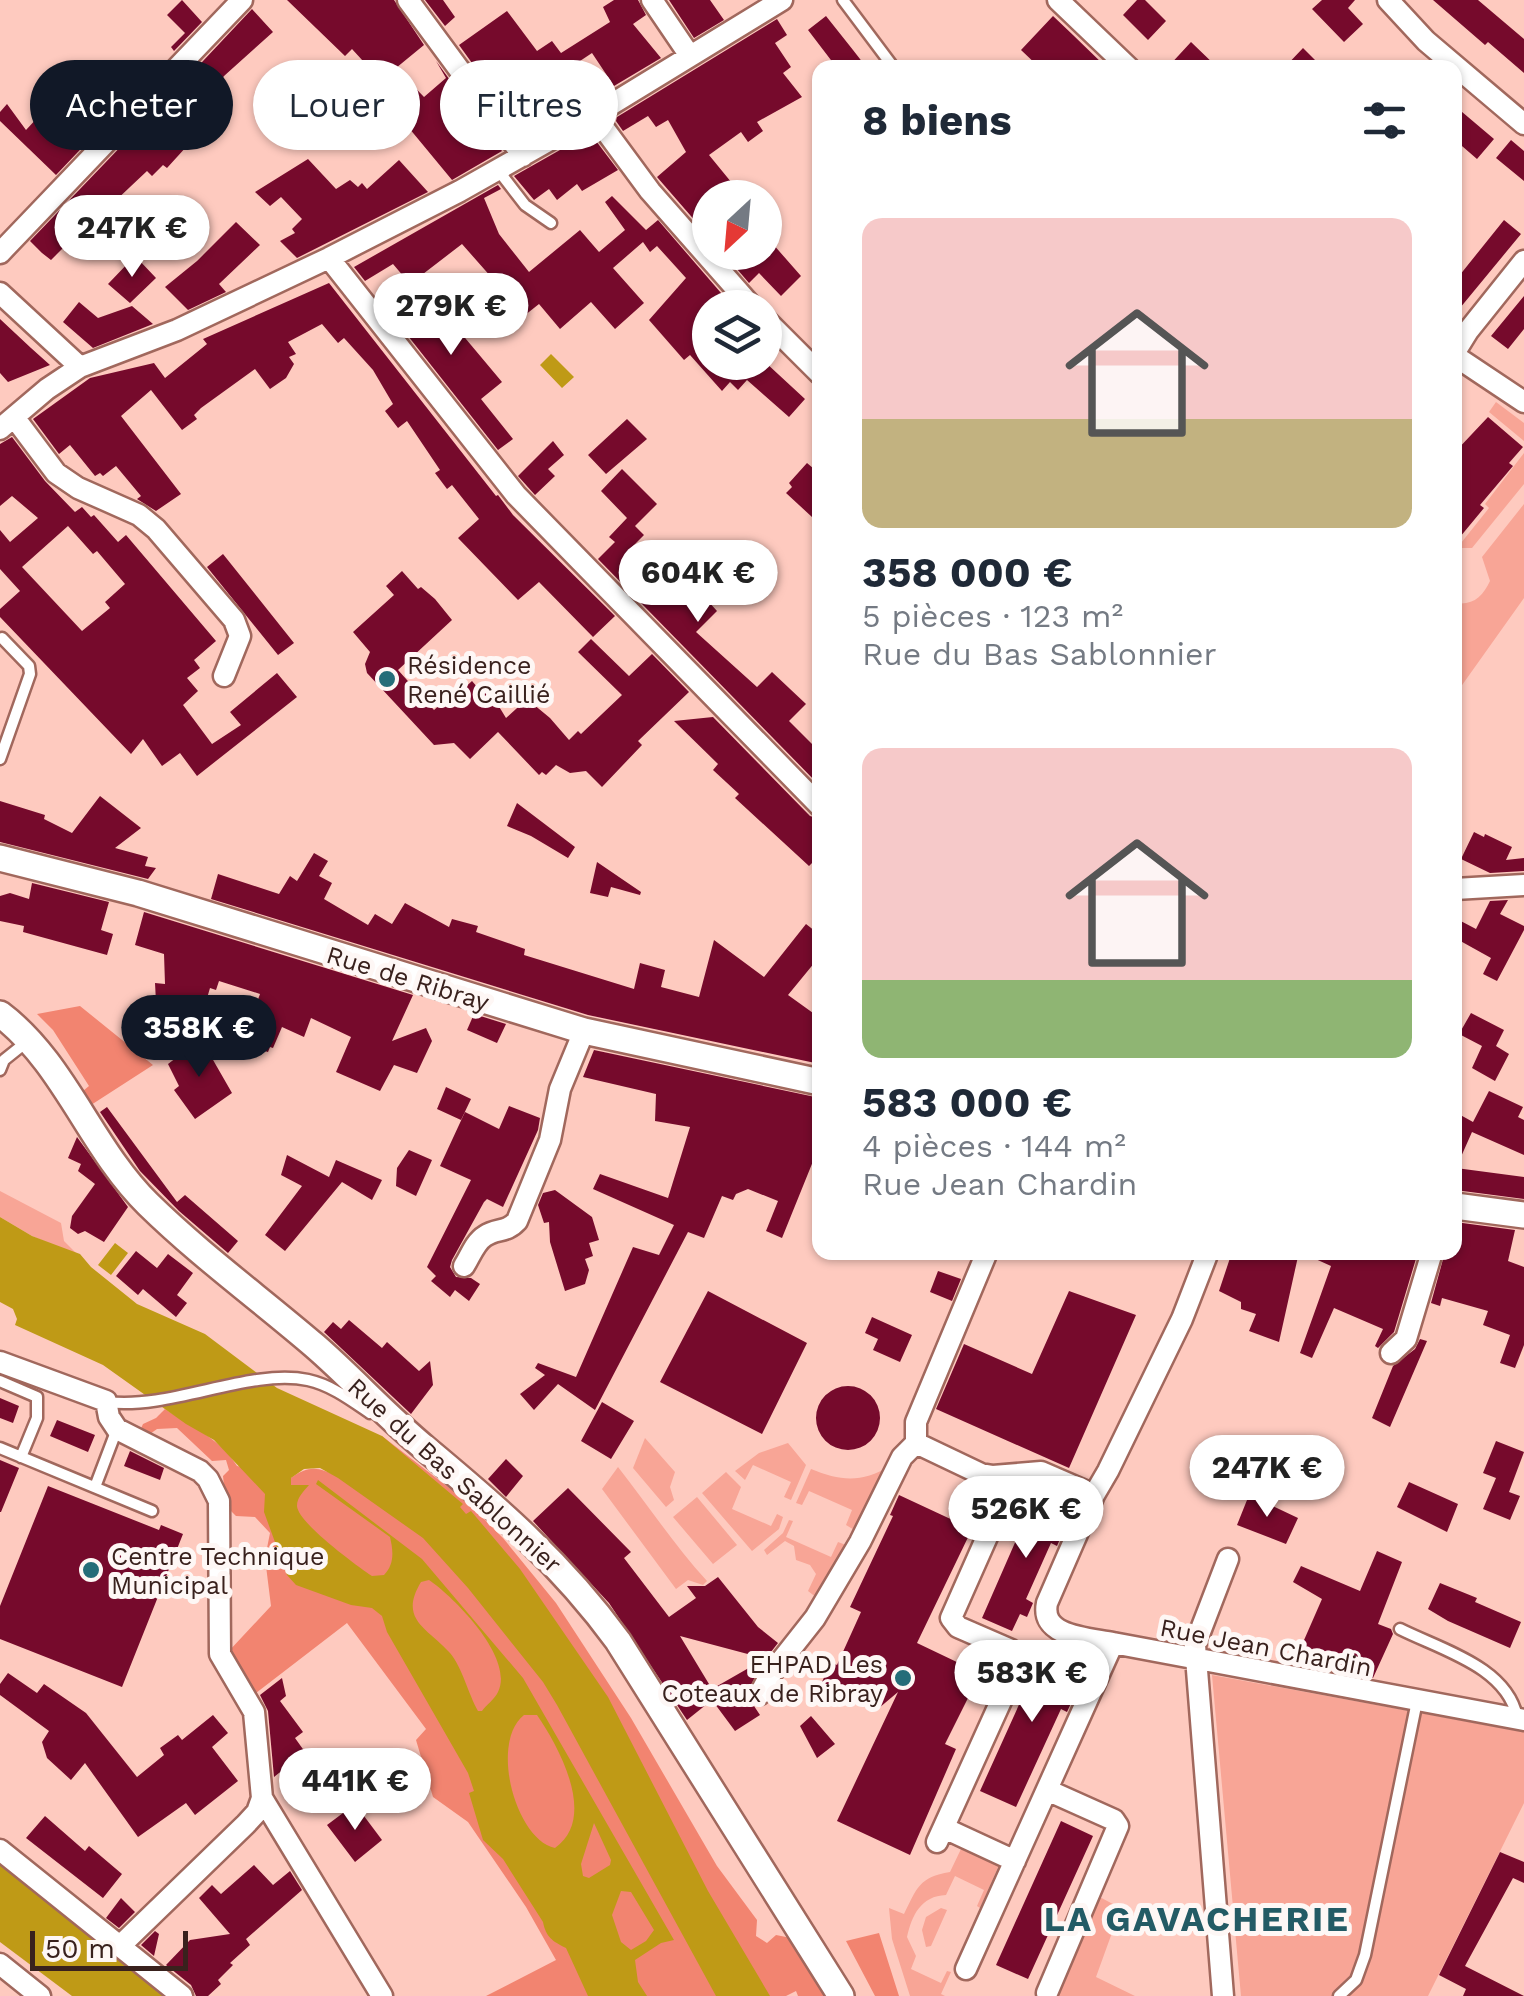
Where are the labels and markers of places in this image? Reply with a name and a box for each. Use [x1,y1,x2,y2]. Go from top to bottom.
pin: 247K € [51,195,213,280]
pin: 279K € [370,273,532,358]
pin: 604K € [617,540,779,625]
place label: Résidence René Caillié [407,651,550,709]
marker: Résidence René Caillié [376,668,398,690]
pin: 358K € [118,995,280,1080]
pin: 247K € [1186,1435,1348,1520]
pin: 526K € [945,1476,1107,1561]
place label: Centre Technique Municipal [111,1542,324,1600]
marker: Centre Technique Municipal [80,1559,102,1581]
pin: 583K € [951,1640,1113,1725]
place label: EHPAD Les Coteaux de Ribray [662,1650,883,1708]
marker: EHPAD Les Coteaux de Ribray [892,1667,914,1689]
pin: 441K € [274,1748,436,1833]

